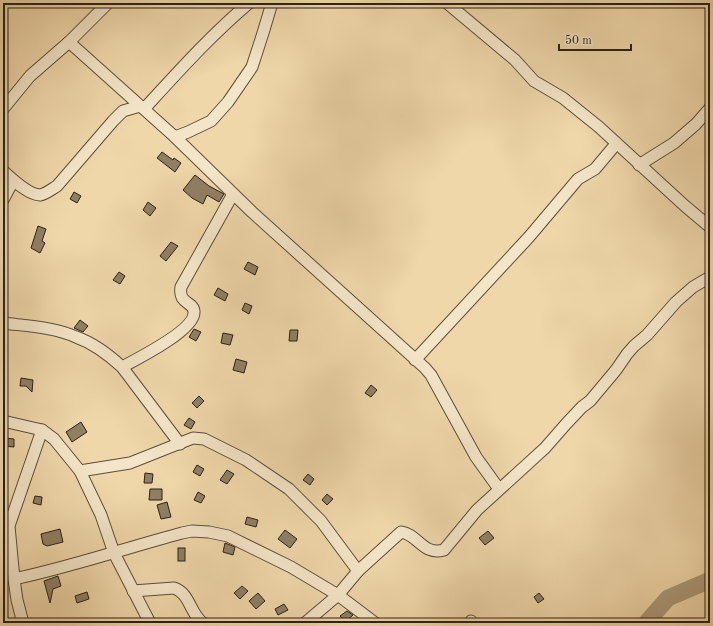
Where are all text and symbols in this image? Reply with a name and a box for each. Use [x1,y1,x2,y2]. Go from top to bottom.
scale bar [559,26,631,52]
text: 50 m [565,34,592,47]

